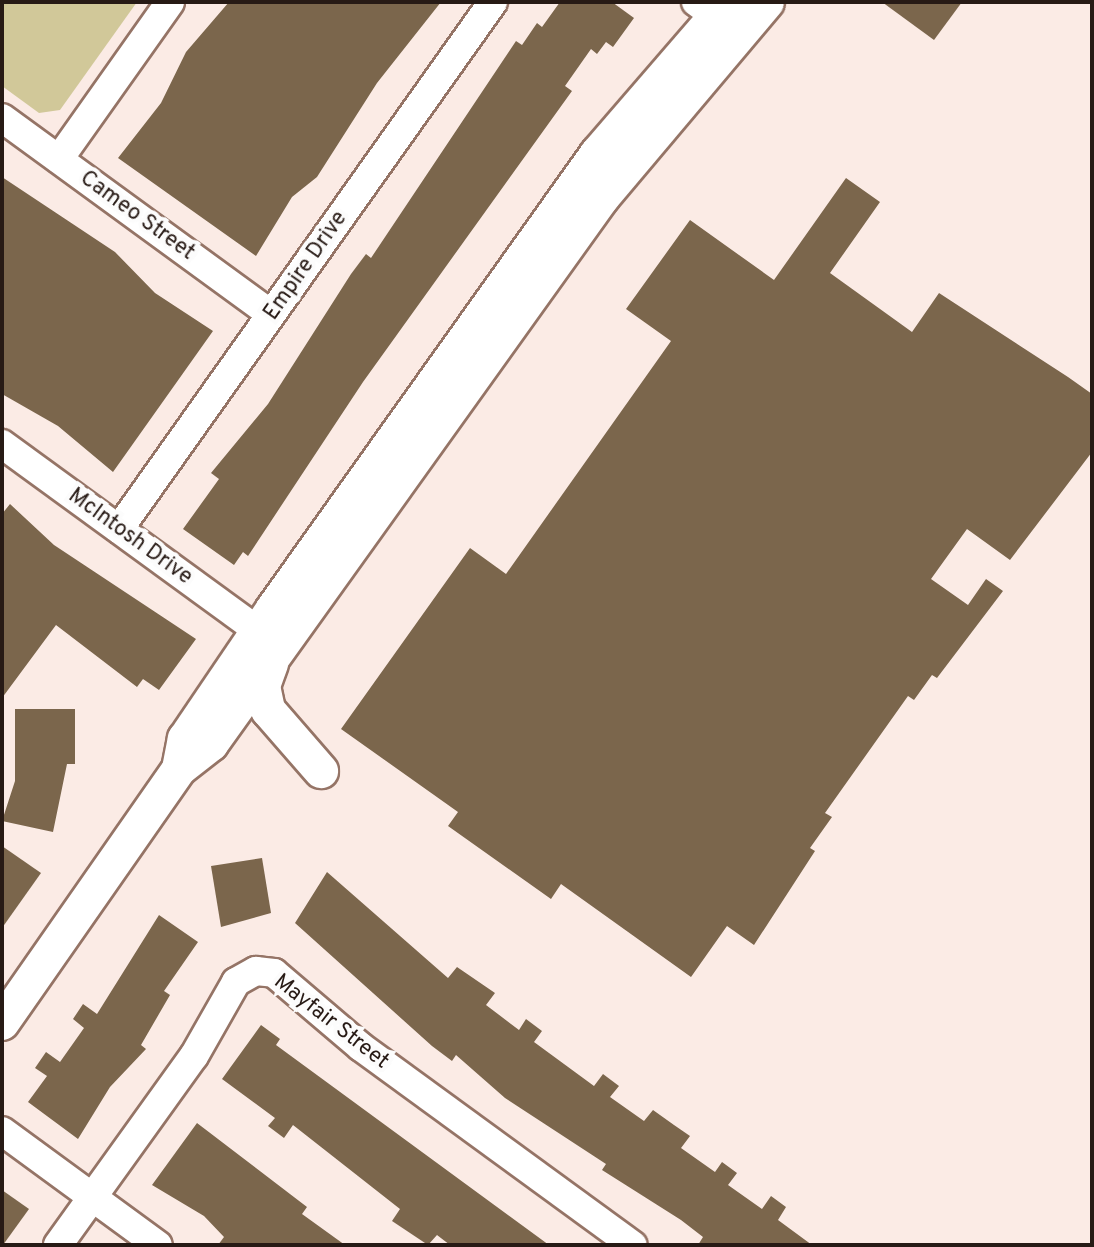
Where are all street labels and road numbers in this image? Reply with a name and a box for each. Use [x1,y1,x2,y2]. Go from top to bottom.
street label: Cameo Street [75,166,199,266]
street label: Empire Drive [259,206,353,326]
street label: McIntosh Drive [63,483,197,591]
street label: Mayfair Street [268,969,394,1075]

